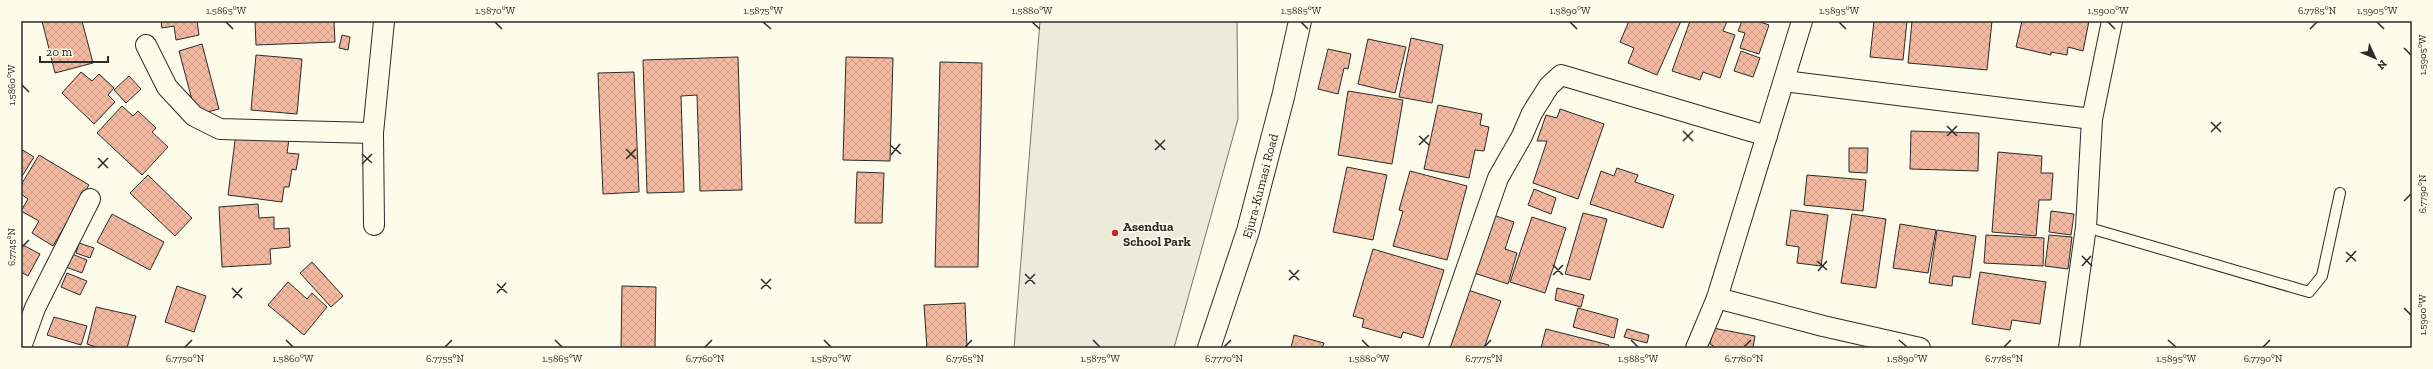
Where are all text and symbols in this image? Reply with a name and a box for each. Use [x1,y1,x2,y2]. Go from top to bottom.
text: 1.5865°W [206,5,247,17]
text: 1.5870°W [475,5,516,17]
text: 1.5875°W [743,5,783,17]
text: 1.5880°W [1012,5,1053,17]
text: 1.5885°W [1281,5,1322,17]
text: 1.5890°W [1550,5,1591,17]
text: 1.5895°W [1819,5,1860,17]
text: 1.5900°W [2087,5,2129,17]
text: 6.7785°N [2298,5,2337,17]
text: 1.5905°W [2357,5,2398,17]
text: 1.5905°W [2417,34,2429,75]
scale bar [40,38,108,64]
north arrow [2355,38,2395,78]
text: 20 m [46,45,73,59]
text: N [2374,57,2389,73]
text: 1.5860°W [6,64,18,105]
street label: Ejura-Kumasi Road [1239,132,1281,240]
text: 6.7790°N [2417,174,2429,213]
place label: Asendua School Park [1123,219,1191,249]
text: 6.7745°N [6,227,18,266]
marker: Asendua School Park [1110,228,1120,238]
text: 1.5900°W [2417,294,2429,336]
text: 6.7750°N [166,353,205,365]
text: 1.5860°W [273,353,314,365]
text: 6.7755°N [426,353,465,365]
text: 1.5865°W [542,353,583,365]
text: 6.7760°N [686,353,725,365]
text: 1.5870°W [811,353,852,365]
text: 6.7765°N [946,353,985,365]
text: 1.5875°W [1080,353,1120,365]
text: 6.7770°N [1205,353,1244,365]
text: 1.5880°W [1349,353,1390,365]
text: 6.7775°N [1465,353,1503,365]
text: 1.5885°W [1618,353,1659,365]
text: 6.7780°N [1725,353,1764,365]
text: 1.5890°W [1887,353,1928,365]
text: 6.7785°N [1985,353,2024,365]
text: 1.5895°W [2156,353,2197,365]
text: 6.7790°N [2244,353,2283,365]

